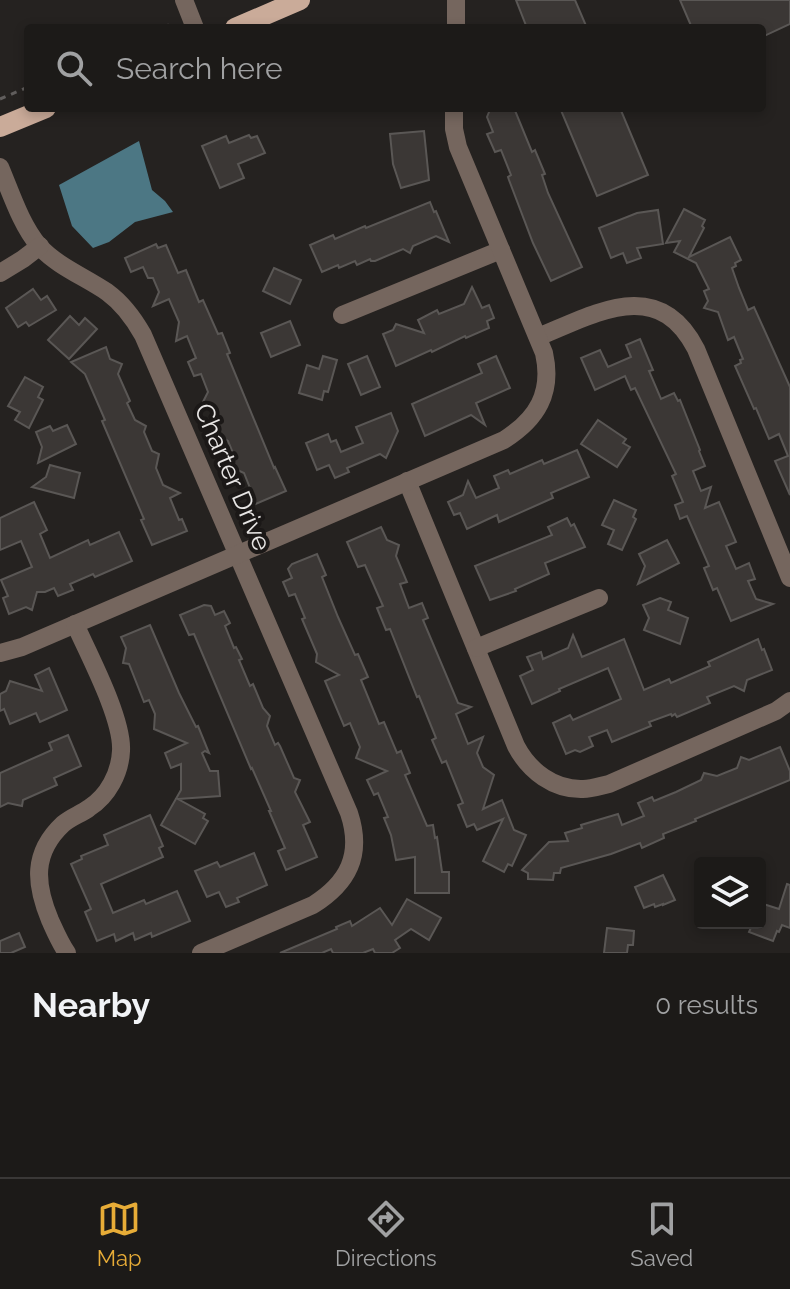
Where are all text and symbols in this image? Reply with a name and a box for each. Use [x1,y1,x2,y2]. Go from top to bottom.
search box [24,24,766,112]
icon: search [52,46,96,90]
text: Search here [116,51,283,86]
street label: Charter Drive [188,399,278,555]
map controls [694,857,766,929]
button: layers [694,857,766,929]
text: Nearby [32,985,150,1025]
text: 0 results [655,990,758,1020]
tab: Map [97,1197,142,1271]
tab: Directions [335,1197,437,1271]
tab: Saved [630,1197,693,1271]

